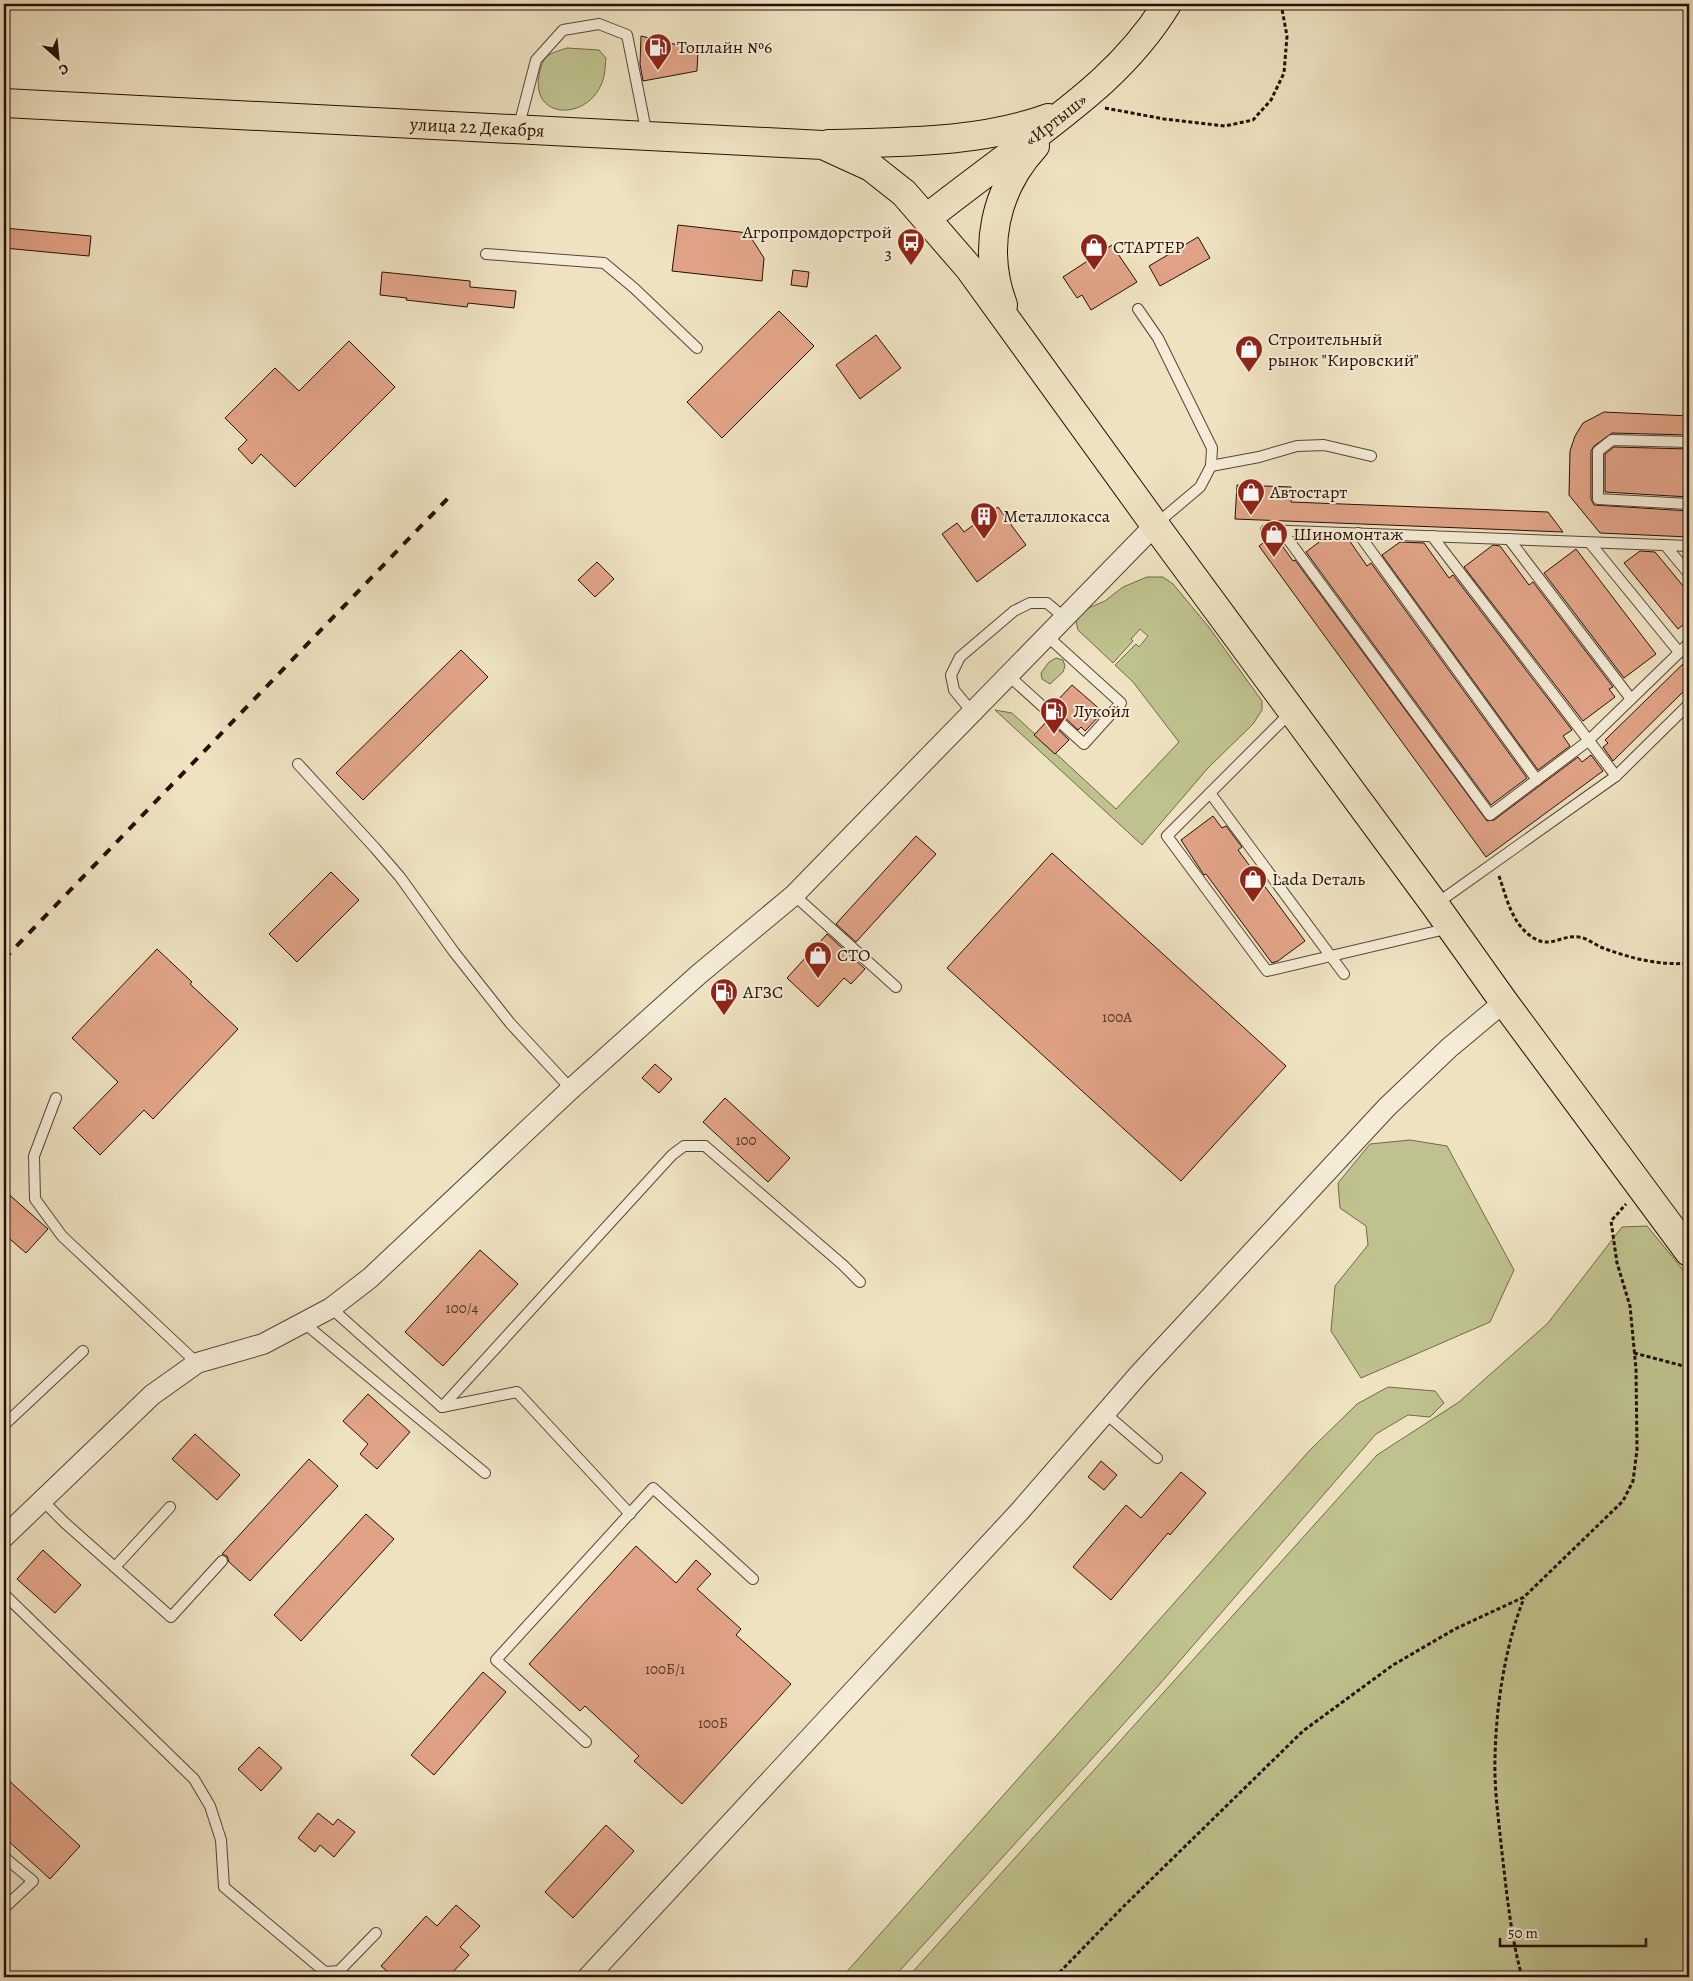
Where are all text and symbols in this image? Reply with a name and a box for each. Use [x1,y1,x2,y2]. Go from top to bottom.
north arrow [32,32,82,82]
fuel station icon: Топлайн №6 [643,32,673,71]
place label: Топлайн №6 [677,35,772,59]
text: С [55,59,72,80]
street label: «Иртыш» [1020,87,1092,152]
street label: улица 22 Декабря [409,112,545,143]
place label: Агропромдорстрой 3 [742,220,892,265]
bus stop icon: Агропромдорстрой 3 [896,227,926,266]
shop icon: СТАРТЕР [1079,232,1109,271]
place label: СТАРТЕР [1113,235,1185,259]
place label: Строительный рынок "Кировский" [1268,327,1419,372]
shop icon: Строительный рынок "Кировский" [1234,334,1264,373]
shop icon: Автостарт [1236,477,1266,516]
place label: Автостарт [1269,480,1347,504]
building icon: Металлокасса [969,501,999,540]
place label: Металлокасса [1003,504,1111,528]
shop icon: Шиномонтаж [1259,519,1289,558]
place label: Шиномонтаж [1293,522,1404,546]
fuel station icon: Лукойл [1039,696,1069,735]
place label: Лукойл [1073,699,1130,723]
shop icon: Lada Dеталь [1238,864,1268,903]
place label: Lada Dеталь [1272,867,1365,891]
shop icon: СТО [803,940,833,979]
place label: СТО [837,943,870,967]
fuel station icon: АГЗС [709,977,739,1016]
place label: АГЗС [742,980,783,1004]
house number: 100А [1102,1007,1132,1027]
house number: 100 [735,1130,757,1150]
house number: 100/4 [446,1298,479,1318]
house number: 100Б/1 [645,1659,685,1679]
house number: 100Б [698,1713,728,1733]
scale bar [1500,1916,1647,1948]
text: 50 m [1508,1923,1538,1943]

